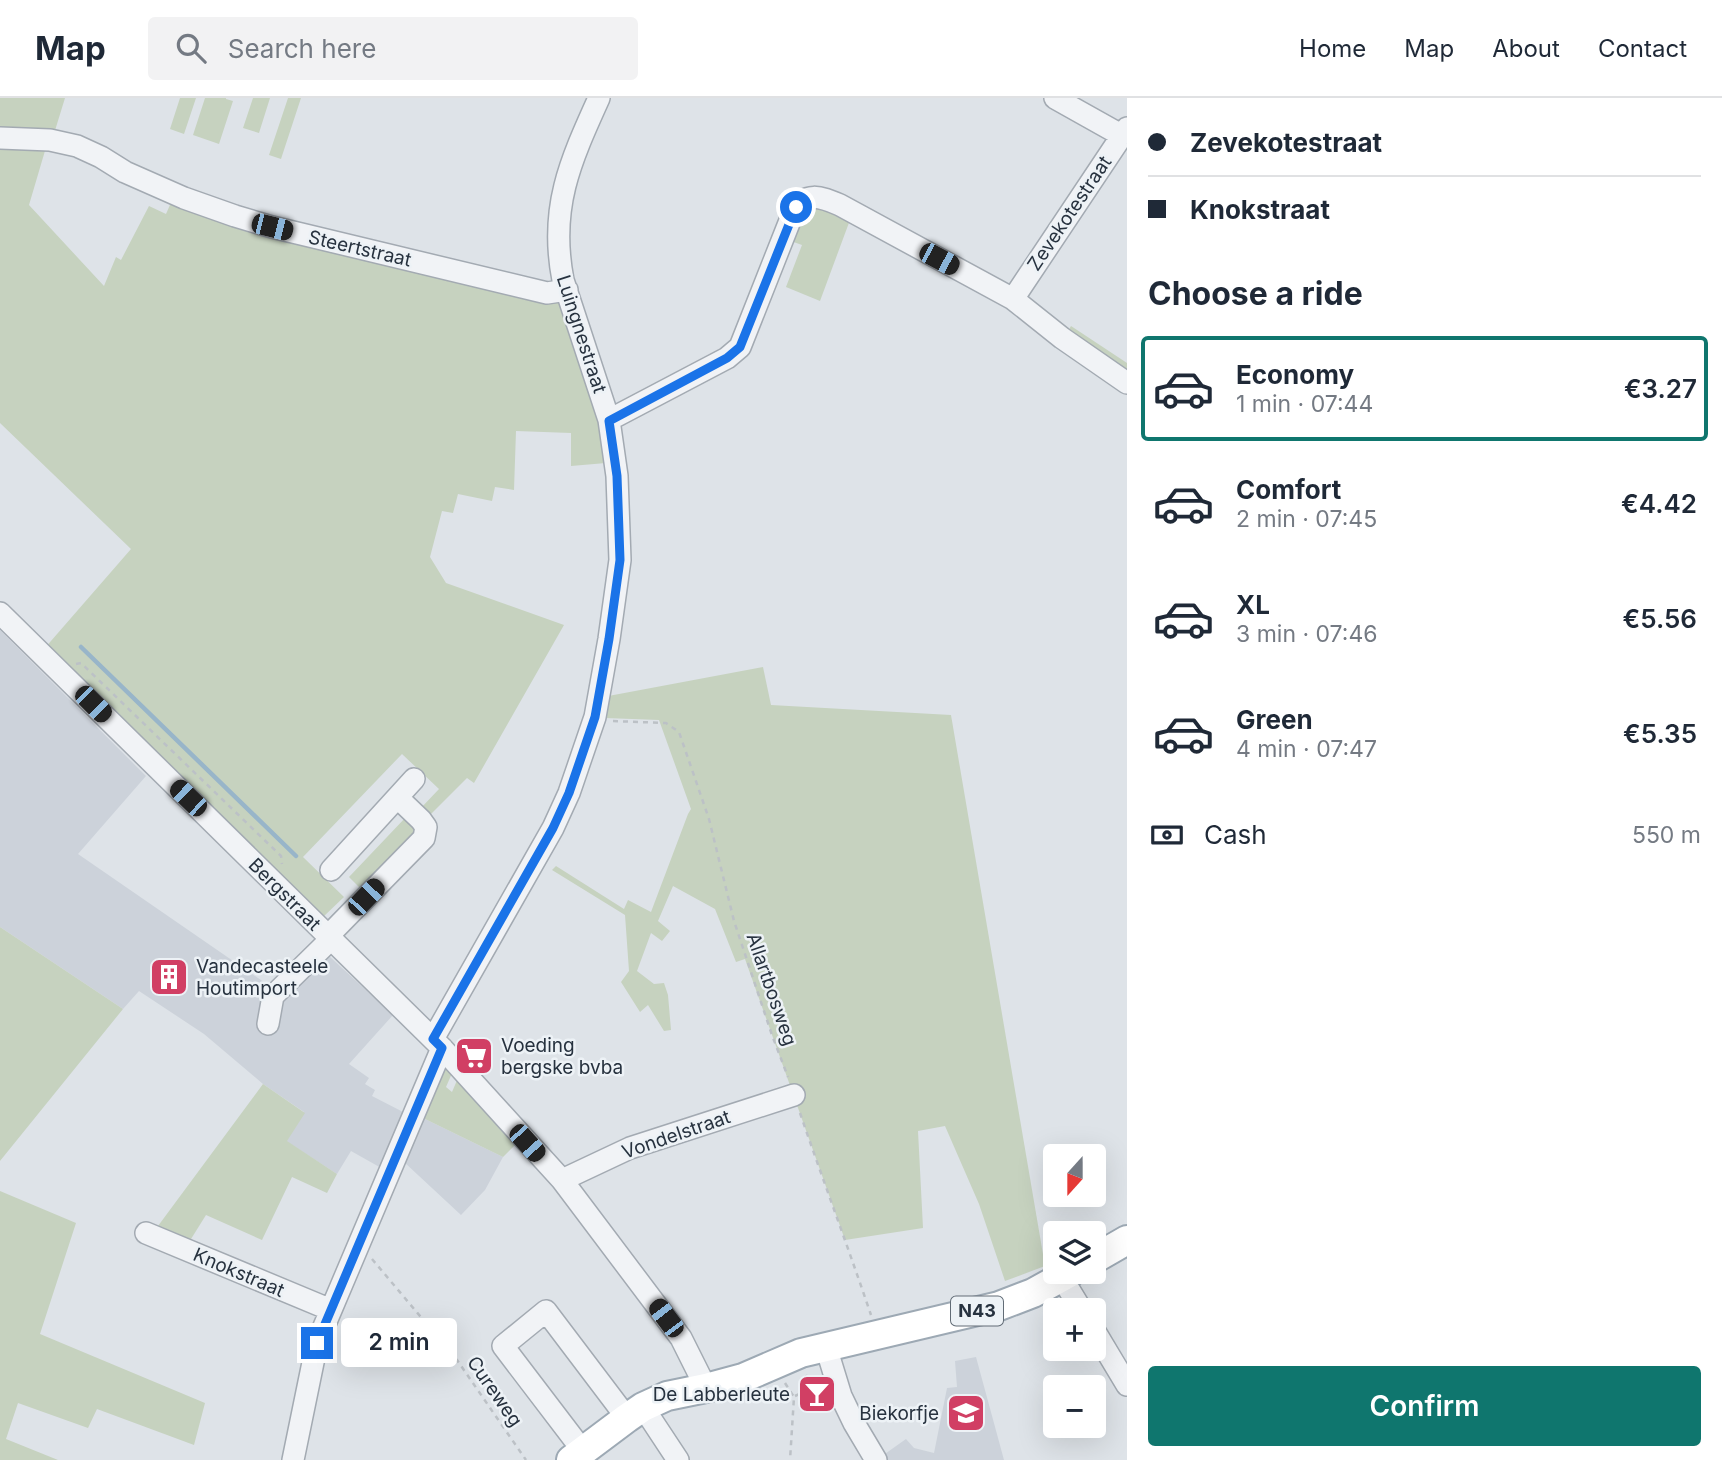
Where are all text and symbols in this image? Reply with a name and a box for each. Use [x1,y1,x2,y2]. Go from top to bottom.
search box [148,17,638,80]
text: Map [35,28,106,68]
icon: search [172,29,210,67]
text: Search here [228,33,376,64]
text: Home [1299,34,1366,63]
text: Map [1404,34,1454,63]
text: About [1492,34,1560,63]
text: Contact [1598,34,1687,63]
text: Zevekotestraat [1190,127,1382,158]
street label: Zevekotestraat [1023,152,1116,275]
route start [780,191,812,223]
text: Knokstraat [1190,194,1330,225]
car [250,212,295,242]
street label: Steertstraat [306,225,414,271]
car [916,240,963,278]
street label: Luingnestraat [552,272,611,396]
text: Choose a ride [1148,274,1363,313]
icon: car [1152,357,1215,420]
text: Economy [1236,359,1354,390]
text: €3.27 [1624,373,1697,404]
text: 1 min · 07:44 [1236,390,1373,418]
icon: car [1152,472,1215,535]
text: Comfort [1236,474,1341,505]
text: €4.42 [1621,488,1697,519]
text: 2 min · 07:45 [1236,505,1377,533]
icon: car [1152,587,1215,650]
text: XL [1236,589,1270,620]
text: €5.56 [1623,603,1697,634]
text: 3 min · 07:46 [1236,620,1378,648]
car [71,682,116,726]
icon: car [1152,702,1215,765]
text: Green [1236,704,1313,735]
text: €5.35 [1623,718,1697,749]
text: 4 min · 07:47 [1236,735,1377,763]
car [166,776,211,820]
icon: cash [1148,816,1186,854]
text: Cash [1204,819,1267,850]
text: 550 m [1632,821,1701,849]
street label: Bergstraat [244,853,326,935]
car [344,875,389,919]
street label: Allartbosweg [742,930,802,1049]
place label: Vandecasteele Houtimport [196,955,328,1000]
building icon: Vandecasteele Houtimport [148,956,190,998]
place label: Voeding bergske bvba [501,1034,623,1079]
supermarket icon: Voeding bergske bvba [453,1035,495,1077]
street label: Vondelstraat [619,1105,733,1164]
car [506,1120,549,1166]
north arrow [1043,1144,1106,1208]
map controls [1043,1144,1106,1438]
button: layers [1043,1221,1106,1284]
street label: Knokstraat [190,1243,288,1302]
car [645,1295,688,1341]
road number: N43 [951,1296,1003,1326]
button: + [1043,1298,1106,1361]
callout: 2 min [342,1318,457,1368]
route end [301,1327,333,1359]
text: 2 min [369,1328,429,1356]
street label: Cureweg [462,1352,527,1431]
button: Confirm [1148,1366,1701,1446]
bar icon: De Labberleute [796,1373,838,1415]
button: − [1043,1375,1106,1438]
place label: De Labberleute [653,1383,790,1406]
school or university icon: Biekorfje [945,1392,987,1434]
place label: Biekorfje [859,1402,939,1425]

